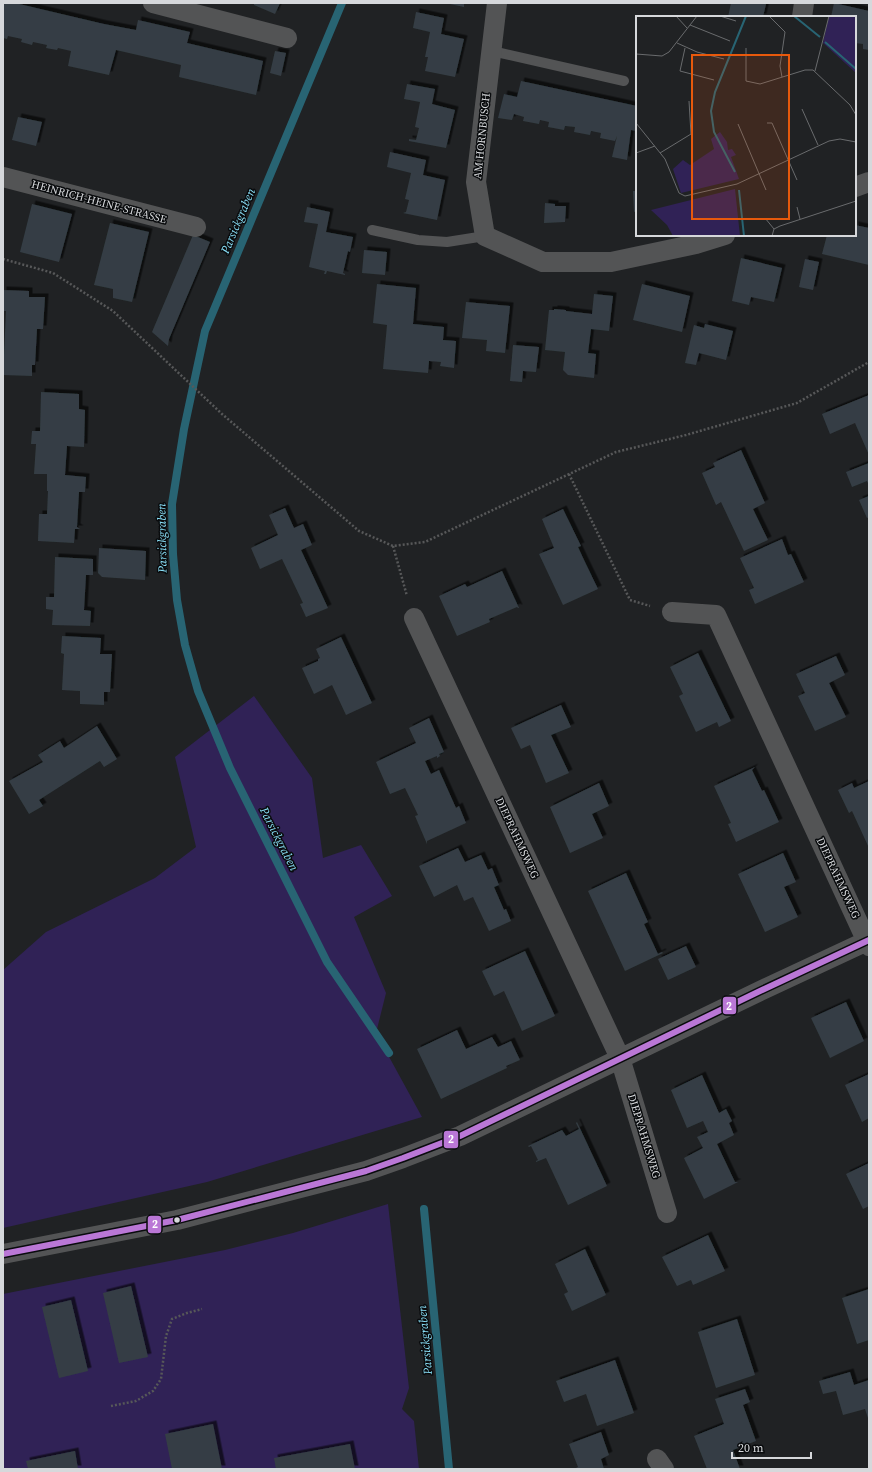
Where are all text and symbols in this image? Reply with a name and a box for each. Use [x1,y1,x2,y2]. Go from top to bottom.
inset map [636,16,856,236]
street label: AM HORNBUSCH [470,92,494,180]
street label: HEINRICH-HEINE-STRASSE [30,177,169,227]
water label: Parsickgraben [217,186,259,257]
water label: Parsickgraben [153,503,171,574]
street label: DIEPRAHMSWEG [492,795,543,881]
water label: Parsickgraben [256,803,302,874]
street label: DIEPRAHMSWEG [813,835,864,921]
line badge: 2 [722,996,737,1015]
text: 2 [726,999,732,1014]
street label: DIEPRAHMSWEG [624,1092,664,1181]
line badge: 2 [443,1130,459,1149]
text: 2 [448,1132,454,1147]
line badge: 2 [147,1215,162,1234]
unlabelled marker [172,1215,182,1225]
text: 2 [152,1217,158,1232]
water label: Parsickgraben [414,1304,436,1376]
scale bar [732,1434,811,1460]
text: 20 m [738,1440,764,1456]

